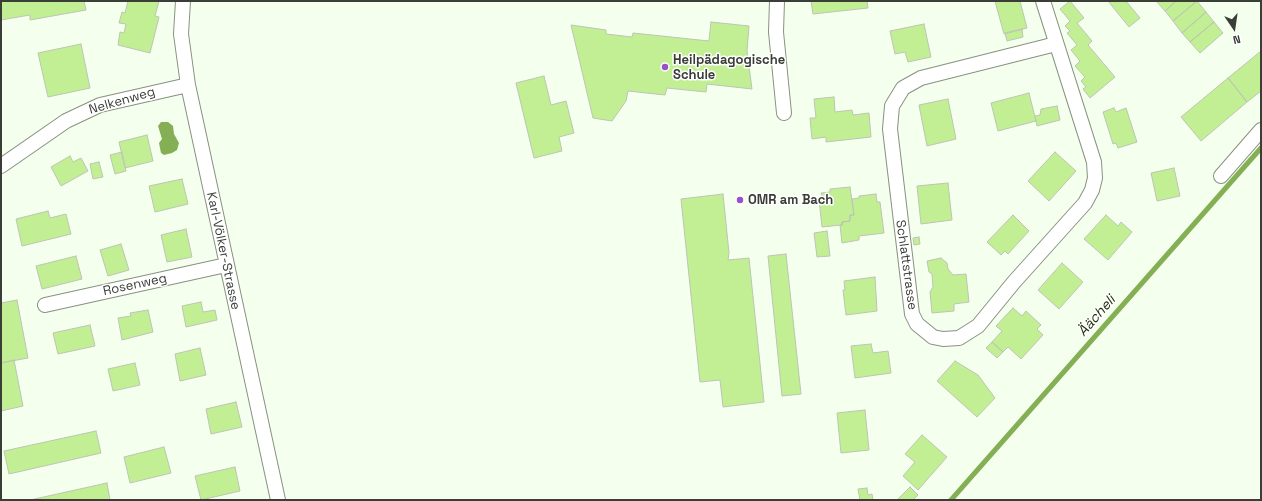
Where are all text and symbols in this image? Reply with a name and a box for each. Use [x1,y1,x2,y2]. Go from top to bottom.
north arrow [1214,8,1254,48]
text: N [1232,32,1242,47]
place label: Heilpädagogische Schule [673,52,785,83]
marker: Heilpädagogische Schule [660,62,670,72]
street label: Nelkenweg [87,84,157,118]
street label: Karl-Völker-Strasse [203,191,243,311]
place label: OMR am Bach [748,192,833,208]
marker: OMR am Bach [735,195,745,205]
street label: Schlattstrasse [892,219,920,311]
street label: Rosenweg [102,271,168,299]
water label: Äächeli [1075,292,1119,340]

